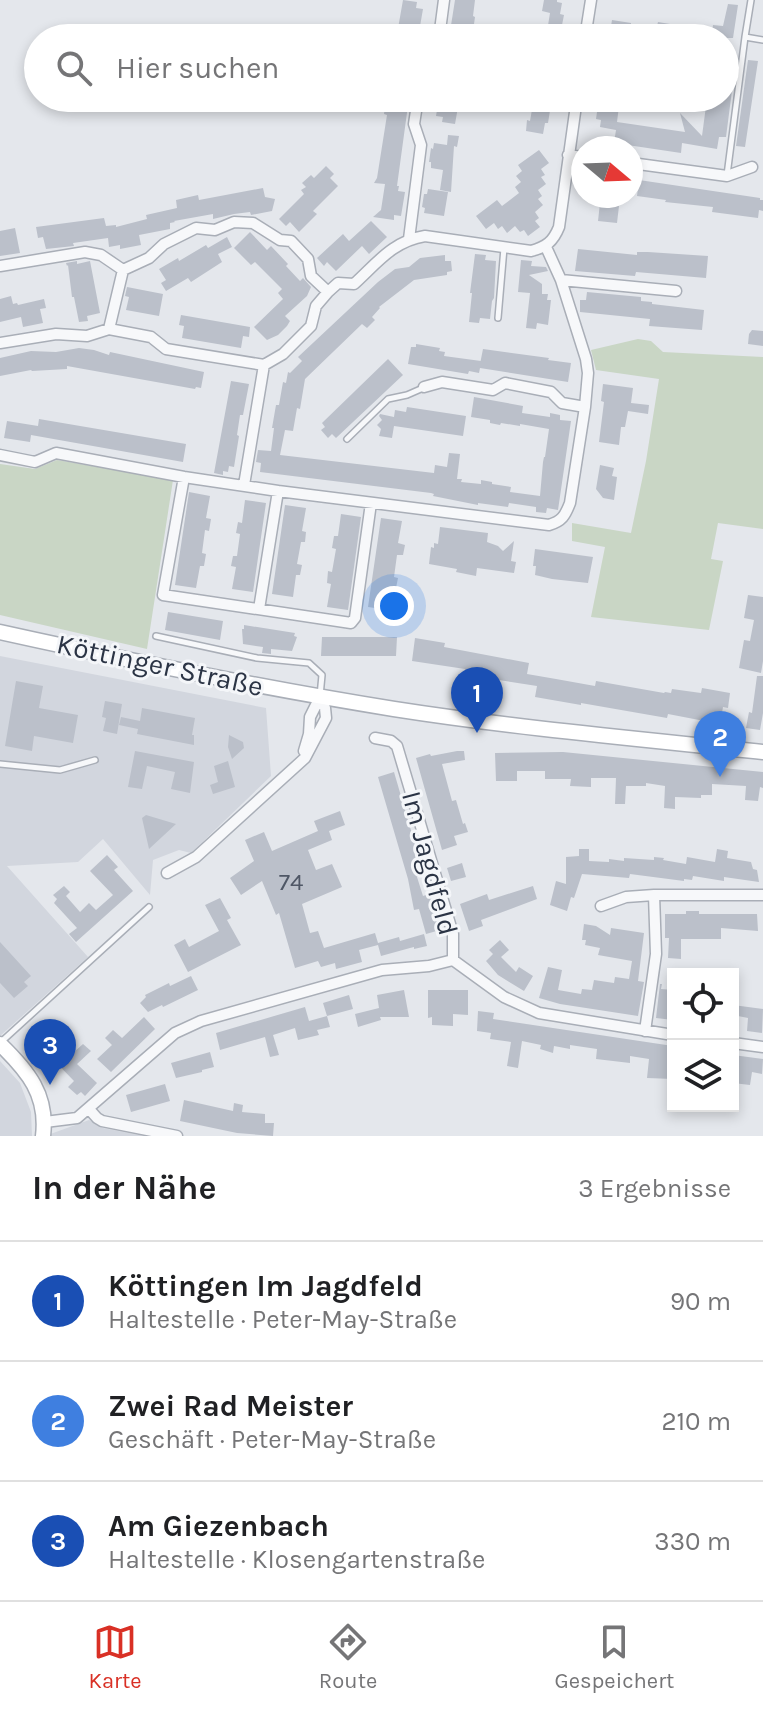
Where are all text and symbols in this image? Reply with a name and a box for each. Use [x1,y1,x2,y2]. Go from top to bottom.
search box [24,24,739,112]
icon: search [52,46,96,90]
text: Hier suchen [116,50,279,86]
north arrow [571,136,643,208]
your location [374,586,414,626]
street label: Köttinger Straße [54,627,266,703]
pin: 1 [451,667,503,733]
pin: 2 [694,711,746,777]
street label: Im Jagdfeld [395,787,465,939]
house number: 74 [279,868,303,896]
map controls [667,968,739,1112]
button: locate [667,968,739,1040]
pin: 3 [24,1019,76,1085]
button: layers [667,1040,739,1112]
text: In der Nähe [32,1168,216,1208]
text: 3 Ergebnisse [578,1173,731,1204]
text: Köttingen Im Jagdfeld [108,1268,423,1304]
text: 1 [53,1286,63,1317]
text: 90 m [670,1286,731,1317]
text: Haltestelle · Peter-May-Straße [108,1304,457,1335]
text: Zwei Rad Meister [108,1388,353,1424]
text: 2 [50,1406,66,1437]
text: 210 m [661,1406,731,1437]
text: Geschäft · Peter-May-Straße [108,1424,436,1455]
text: Am Giezenbach [108,1508,329,1544]
text: 3 [50,1526,66,1557]
text: 330 m [654,1526,731,1557]
text: Haltestelle · Klosengartenstraße [108,1544,485,1575]
tab: Karte [89,1620,142,1694]
tab: Route [319,1620,377,1694]
tab: Gespeichert [554,1620,674,1694]

